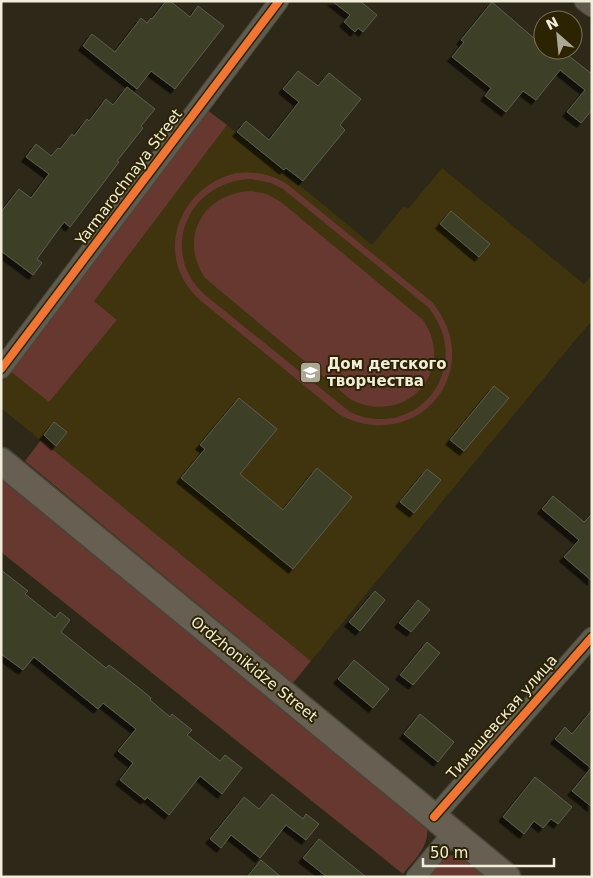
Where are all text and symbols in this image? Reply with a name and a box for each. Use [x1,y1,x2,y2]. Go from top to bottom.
north arrow [533,10,583,60]
text: N [543,14,561,33]
street label: Yarmarochnaya Street [71,105,186,249]
place label: Дом детского творчества [327,355,447,390]
school or university icon: Дом детского творчества [299,361,323,385]
street label: Ordzhonikidze Street [187,613,321,726]
street label: Тимашевская улица [442,651,561,784]
scale bar [423,836,554,868]
text: 50 m [430,844,468,862]

